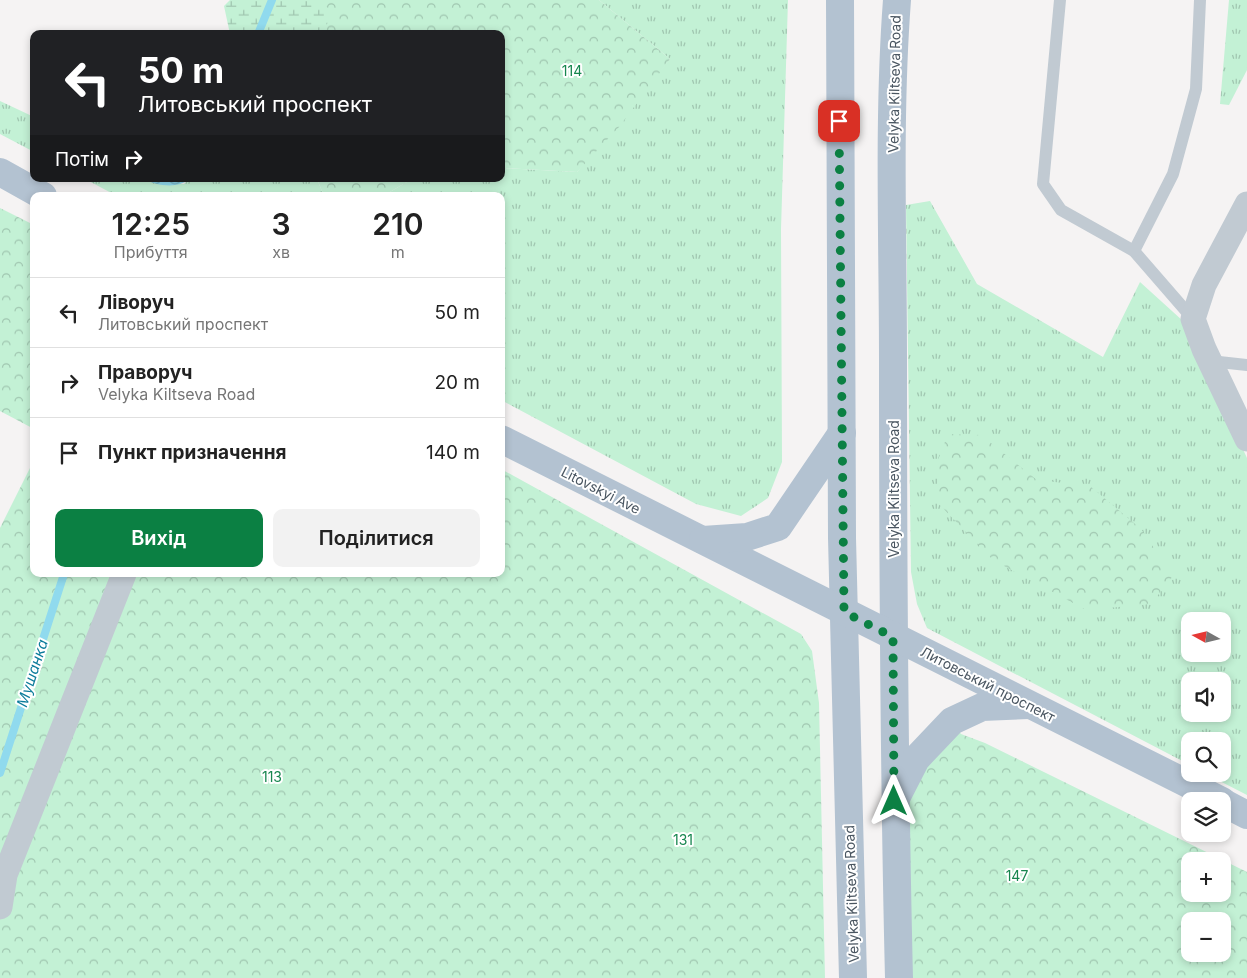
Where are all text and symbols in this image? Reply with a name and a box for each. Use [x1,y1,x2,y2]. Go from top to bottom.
street label: Velyka Kiltseva Road [884,15,904,153]
text: 50 m [138,49,224,91]
icon: left [55,50,120,115]
park label: 114 [562,62,582,79]
text: Литовський проспект [138,91,372,117]
pin [818,100,860,142]
icon: arrive [825,107,853,135]
icon: right [119,145,147,173]
text: Потім [55,148,109,171]
text: 12:25 [112,206,190,242]
text: 3 [272,206,291,242]
text: 210 [372,206,423,242]
text: Прибуття [114,242,188,262]
text: хв [272,242,290,262]
text: m [391,242,405,262]
text: Ліворуч [98,291,174,314]
icon: left [55,299,83,327]
text: 50 m [434,301,480,324]
text: Литовський проспект [98,314,268,334]
text: Праворуч [98,361,192,384]
icon: right [55,369,83,397]
text: 20 m [434,371,480,394]
text: Velyka Kiltseva Road [98,384,255,404]
street label: Velyka Kiltseva Road [885,420,902,558]
icon: arrive [55,439,83,467]
text: Пункт призначення [98,441,286,464]
text: 140 m [426,441,480,464]
street label: Litovskyi Ave [559,463,643,517]
button: Вихід [55,509,263,567]
button: Поділитися [273,509,480,567]
north arrow [1181,612,1231,662]
map controls [1181,612,1231,962]
water label: Мушанка [12,637,52,709]
street label: Литовський проспект [918,643,1059,726]
button: sound [1181,672,1231,722]
button: search [1181,732,1231,782]
park label: 113 [262,768,282,785]
position arrow [867,774,919,826]
button: layers [1181,792,1231,842]
street label: Velyka Kiltseva Road [840,825,862,963]
park label: 131 [673,831,693,848]
button: + [1181,852,1231,902]
park label: 147 [1006,867,1028,884]
button: − [1181,912,1231,962]

